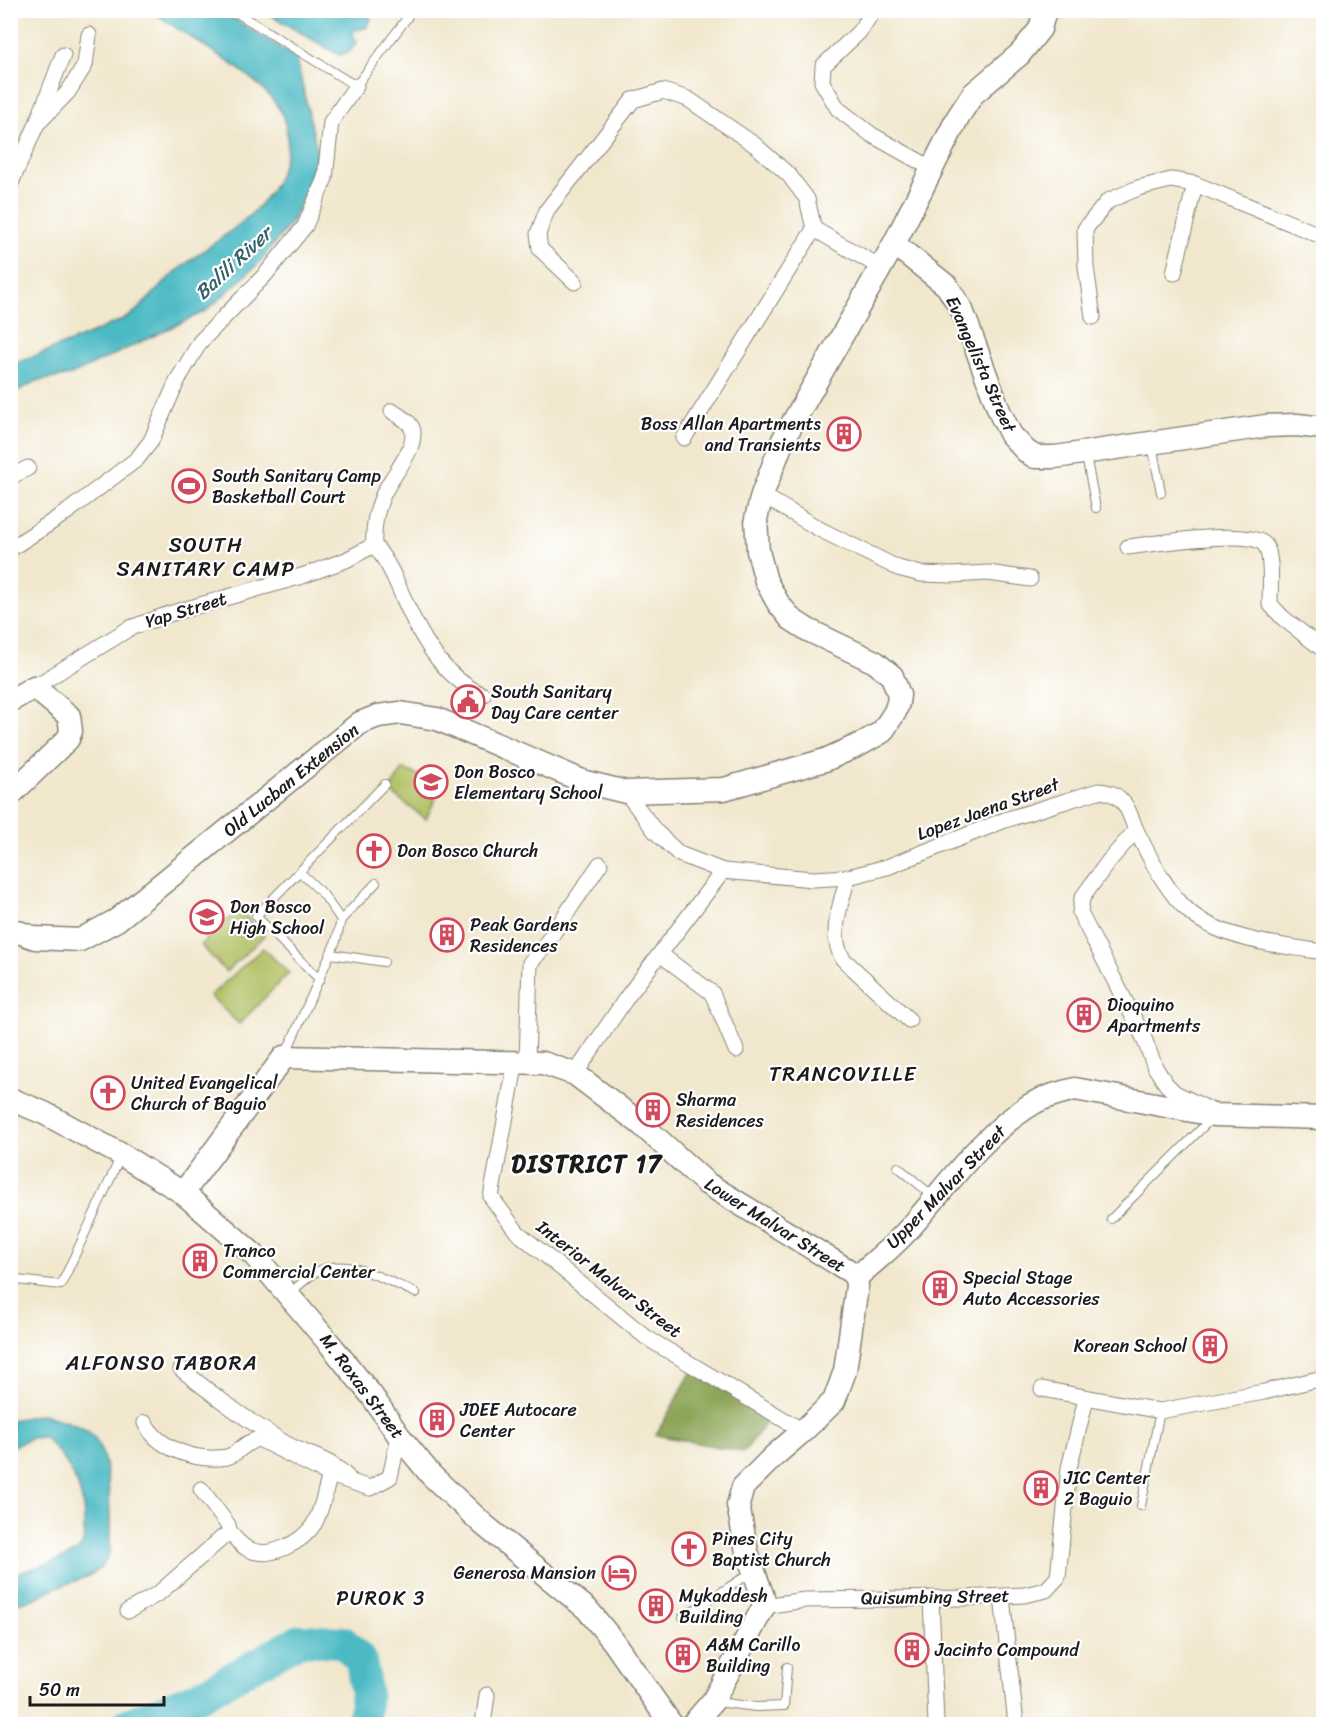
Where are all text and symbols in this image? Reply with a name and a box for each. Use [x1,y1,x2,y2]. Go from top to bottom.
water label: Balili River [186,215,283,309]
street label: Evangelista Street [937,291,1026,438]
place label: Boss Allan Apartments and Transients [641,408,822,461]
building icon: Boss Allan Apartments and Transients [826,416,862,452]
place label: South Sanitary Camp Basketball Court [212,460,381,513]
sports icon: South Sanitary Camp Basketball Court [171,468,207,504]
district label: SOUTH SANITARY CAMP [117,526,295,588]
street label: Yap Street [141,582,231,638]
place label: South Sanitary Day Care center [491,676,620,729]
public building icon: South Sanitary Day Care center [450,684,486,720]
street label: Old Lucban Extension [216,715,367,845]
place label: Don Bosco Elementary School [454,756,603,809]
school or university icon: Don Bosco Elementary School [413,764,449,800]
street label: Lopez Jaena Street [912,768,1065,850]
church icon: Don Bosco Church [356,833,392,869]
place label: Don Bosco Church [397,835,538,867]
place label: Don Bosco High School [230,891,325,944]
school or university icon: Don Bosco High School [189,899,225,935]
place label: Peak Gardens Residences [470,909,579,962]
building icon: Peak Gardens Residences [429,917,465,953]
place label: Dioquino Apartments [1106,989,1201,1042]
building icon: Dioquino Apartments [1066,997,1102,1033]
district label: TRANCOVILLE [769,1055,917,1093]
place label: United Evangelical Church of Baguio [131,1067,278,1120]
church icon: United Evangelical Church of Baguio [90,1075,126,1111]
place label: Sharma Residences [676,1084,765,1137]
building icon: Sharma Residences [635,1092,671,1128]
street label: Upper Malvar Street [878,1117,1015,1257]
district label: DISTRICT 17 [511,1143,663,1185]
street label: Lower Malvar Street [698,1169,852,1282]
street label: Interior Malvar Street [528,1211,689,1346]
place label: Tranco Commercial Center [223,1235,376,1288]
building icon: Tranco Commercial Center [182,1243,218,1279]
place label: Special Stage Auto Accessories [962,1262,1100,1315]
building icon: Special Stage Auto Accessories [922,1270,958,1306]
street label: M. Roxas Street [311,1326,413,1446]
building icon: Korean School [1192,1328,1228,1364]
place label: Korean School [1074,1330,1188,1362]
district label: ALFONSO TABORA [65,1344,258,1382]
place label: JDEE Autocare Center [459,1394,577,1447]
building icon: JDEE Autocare Center [419,1402,455,1438]
place label: JIC Center 2 Baguio [1063,1462,1151,1515]
building icon: JIC Center 2 Baguio [1023,1470,1059,1506]
place label: Pines City Baptist Church [712,1523,831,1576]
church icon: Pines City Baptist Church [671,1531,707,1567]
hotel icon: Generosa Mansion [601,1555,637,1591]
place label: Generosa Mansion [454,1557,596,1589]
place label: Mykaddesh Building [679,1580,768,1633]
street label: Quisumbing Street [861,1580,1010,1614]
district label: PUROK 3 [336,1581,426,1616]
building icon: Mykaddesh Building [638,1588,674,1624]
place label: A&M Carillo Building [705,1629,800,1682]
building icon: Jacinto Compound [894,1632,930,1668]
place label: Jacinto Compound [934,1634,1080,1666]
building icon: A&M Carillo Building [665,1637,701,1673]
scale bar [30,1669,164,1707]
text: 50 m [39,1674,80,1706]

